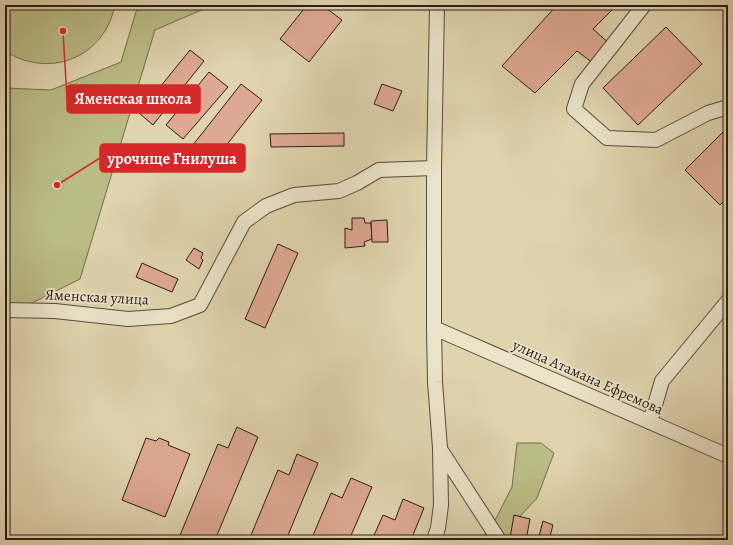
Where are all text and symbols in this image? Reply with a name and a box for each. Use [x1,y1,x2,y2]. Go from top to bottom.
callout: Яменская школа [67,85,200,113]
text: Яменская школа [74,88,192,110]
callout: урочище Гнилуша [100,144,245,172]
text: урочище Гнилуша [106,148,237,170]
street label: Яменская улица [45,284,150,310]
street label: улица Атамана Ефремова [508,334,667,419]

